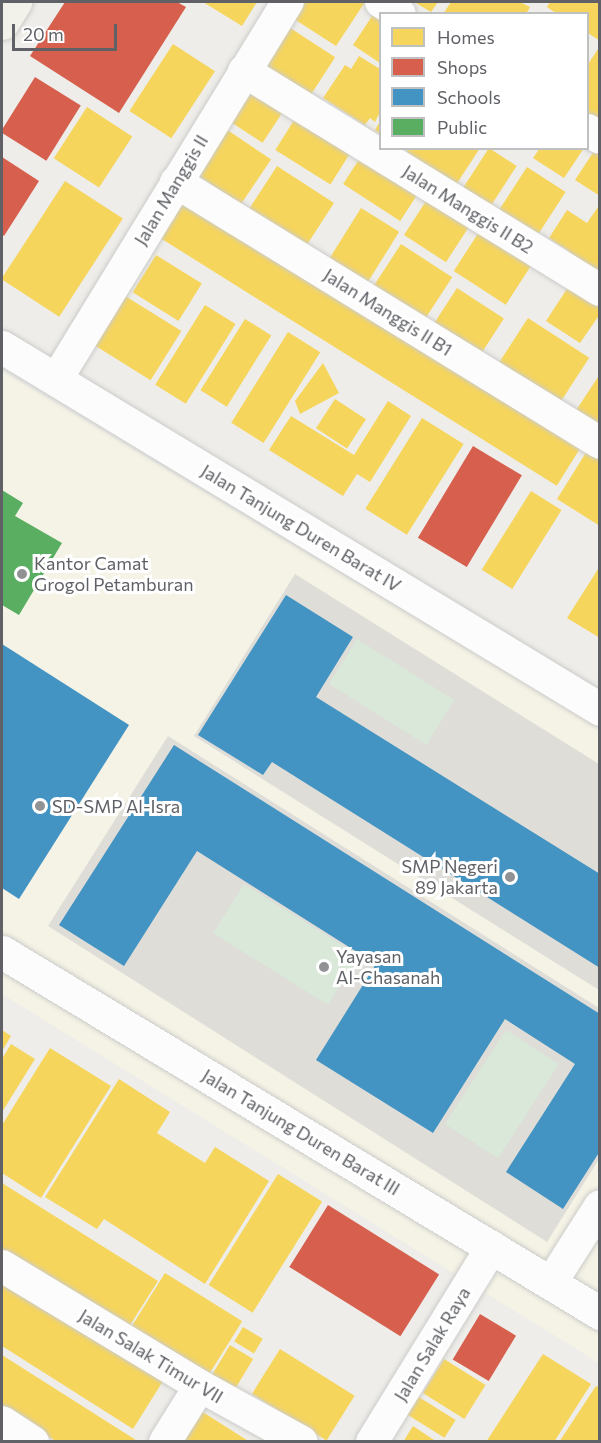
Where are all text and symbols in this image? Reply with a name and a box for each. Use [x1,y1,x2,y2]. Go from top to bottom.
scale bar [15,12,120,50]
legend [379,12,589,150]
text: 20 m [23,23,64,45]
text: Homes [437,26,495,48]
text: Shops [437,56,487,78]
text: Schools [437,86,501,108]
text: Public [437,116,487,138]
street label: Jalan Manggis II [130,131,212,249]
street label: Jalan Manggis II B2 [399,160,537,258]
street label: Jalan Manggis II B1 [320,264,456,360]
street label: Jalan Tanjung Duren Barat IV [197,460,405,596]
place label: Kantor Camat Grogol Petamburan [34,553,193,596]
marker: Kantor Camat Grogol Petamburan [15,567,29,581]
place label: SD-SMP Al-Isra [52,795,180,817]
marker: SD-SMP Al-Isra [33,799,47,813]
place label: SMP Negeri 89 Jakarta [402,856,498,898]
marker: SMP Negeri 89 Jakarta [503,870,517,884]
place label: Yayasan Al-Chasanah [336,946,440,988]
marker: Yayasan Al-Chasanah [317,960,331,974]
street label: Jalan Tanjung Duren Barat III [198,1064,404,1200]
street label: Jalan Salak Raya [389,1283,475,1405]
street label: Jalan Salak Timur VII [75,1304,227,1408]

